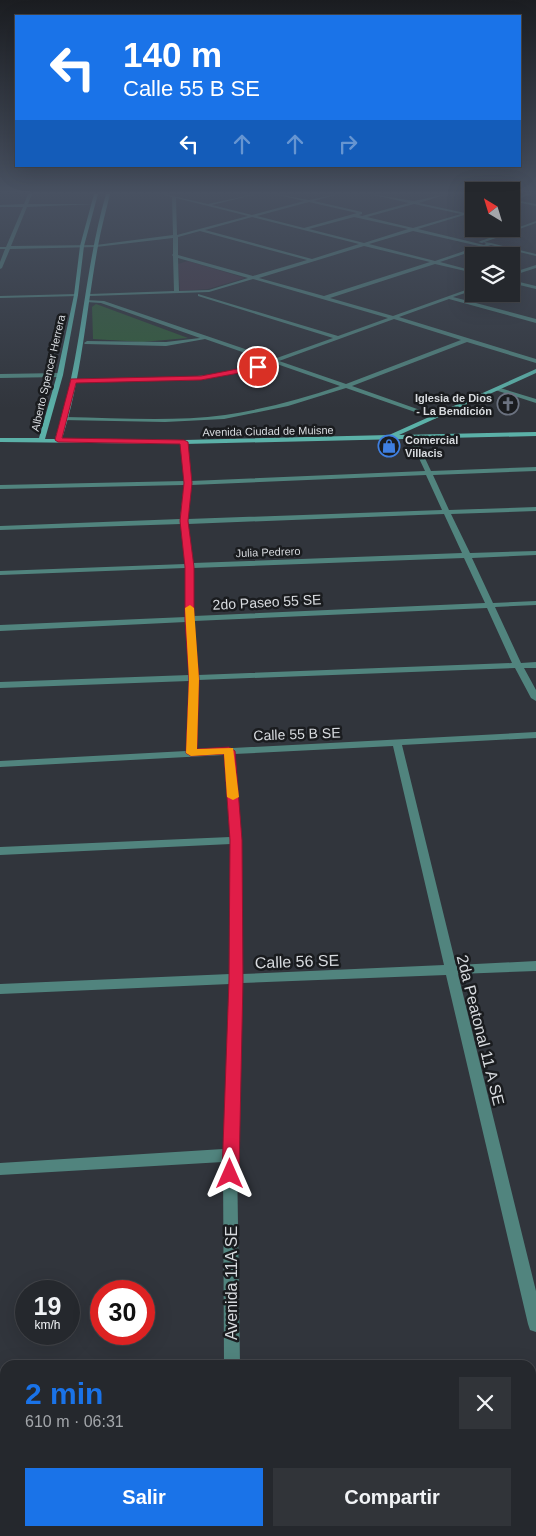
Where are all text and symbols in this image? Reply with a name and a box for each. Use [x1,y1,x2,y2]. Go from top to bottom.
icon: left [40,35,105,100]
text: 140 m [123,35,222,74]
text: Calle 55 B SE [123,76,260,101]
icon: left [175,130,203,158]
icon: ahead [228,130,256,158]
icon: ahead [281,130,309,158]
icon: right [334,130,362,158]
north arrow [465,182,520,238]
map controls [465,182,520,302]
button: layers [465,247,520,302]
street label: Alberto Spencer Herrera [29,313,67,432]
pin [237,346,279,388]
icon: arrive [244,353,272,381]
place label: Iglesia de Dios - La Bendición [415,392,492,417]
church icon: Iglesia de Dios - La Bendición [496,392,520,416]
street label: Avenida Ciudad de Muisne [202,424,334,438]
shop icon: Comercial Villacis [377,434,401,458]
place label: Comercial Villacis [405,434,458,459]
street label: Julia Pedrero [235,545,301,559]
street label: 2do Paseo 55 SE [212,591,322,613]
street label: Calle 55 B SE [253,724,341,744]
street label: Calle 56 SE [254,952,340,971]
street label: 2da Peatonal 11 A SE [454,953,507,1107]
position arrow [203,1147,255,1199]
street label: Avenida 11A SE [223,1226,240,1340]
speed limit sign: 30 [90,1280,155,1345]
text: 19 [34,1292,61,1320]
text: km/h [34,1318,61,1332]
text: 2 min [25,1377,103,1410]
button: close [459,1377,511,1429]
text: 610 m · 06:31 [25,1413,124,1430]
button: Salir [25,1468,263,1526]
button: Compartir [273,1468,511,1526]

